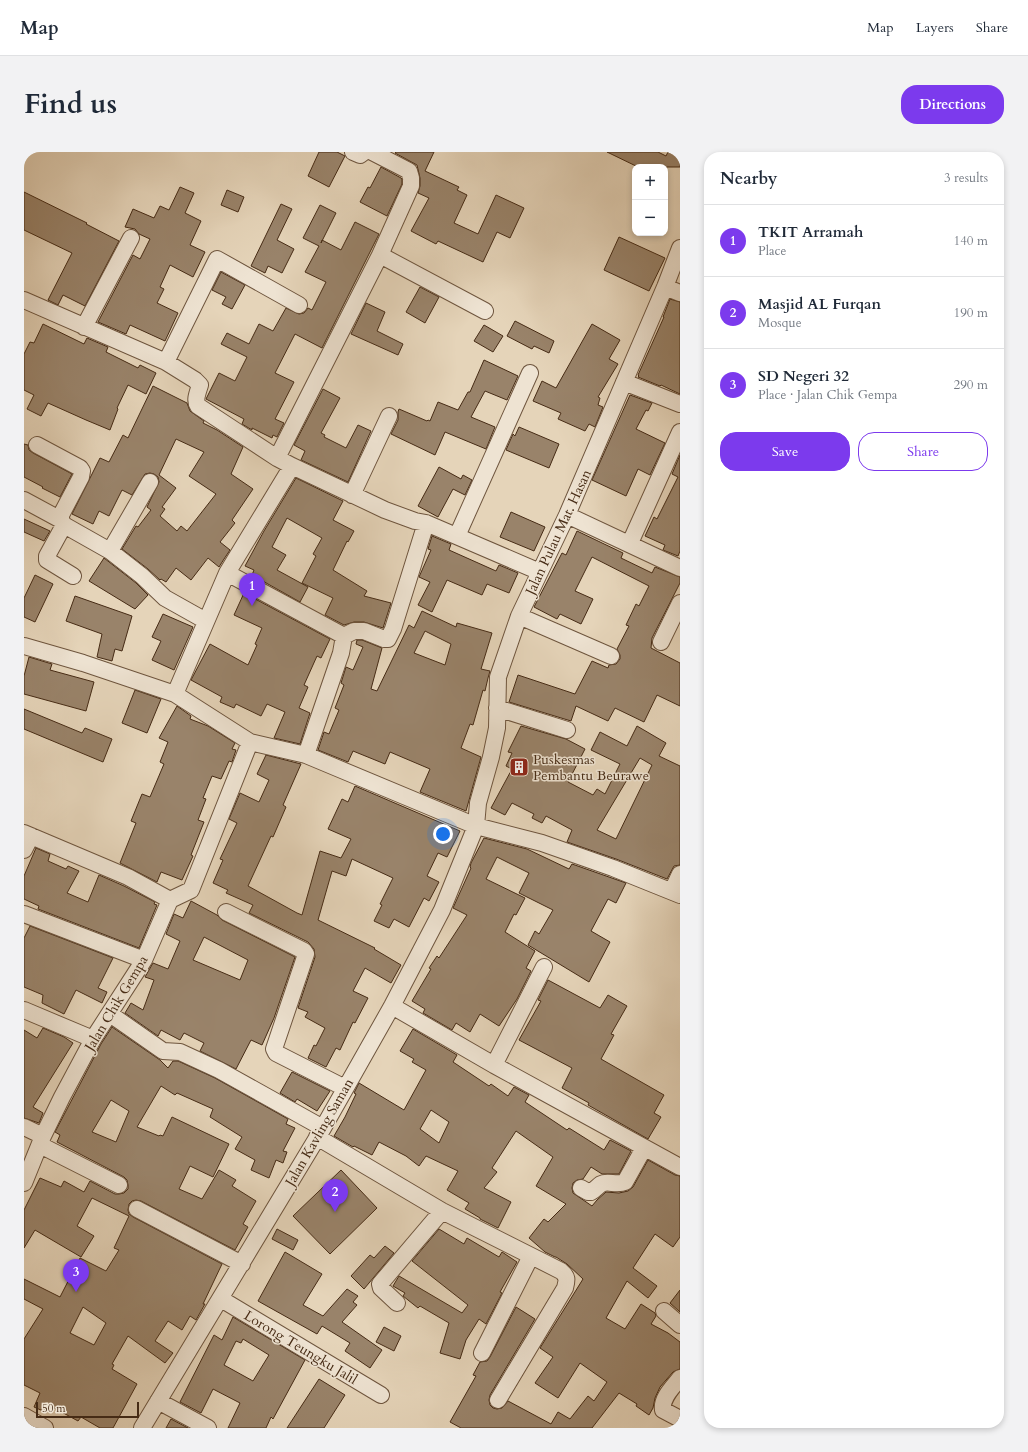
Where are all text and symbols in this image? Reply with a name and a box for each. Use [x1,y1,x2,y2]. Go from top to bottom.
text: Map [20,15,59,41]
text: Map [867,18,894,37]
text: Layers [916,18,954,37]
text: Share [976,18,1008,37]
text: Find us [24,85,117,123]
button: Directions [901,85,1004,124]
map controls [632,164,668,236]
button: + [632,164,668,200]
text: Nearby [720,167,777,190]
text: 3 results [944,169,988,187]
button: − [632,200,668,236]
text: TKIT Arramah [758,222,863,242]
text: 1 [730,232,736,250]
text: 140 m [954,232,988,250]
text: Place [758,242,786,260]
text: Masjid AL Furqan [758,294,881,314]
text: 2 [730,304,736,322]
text: 190 m [954,304,988,322]
text: Mosque [758,314,802,332]
text: SD Negeri 32 [758,366,849,386]
text: 3 [730,376,736,394]
text: 290 m [954,376,988,394]
text: Place · Jalan Chik Gempa [758,386,897,404]
button: Save [720,432,850,471]
button: Share [858,432,988,471]
street label: Jalan Pulau Mat. Hasan [520,466,596,600]
pin: 1 [239,573,265,606]
place label: Puskesmas Pembantu Beurawe [533,750,649,785]
building icon: Puskesmas Pembantu Beurawe [508,756,530,778]
your location [433,824,453,844]
street label: Jalan Chik Gempa [79,952,153,1056]
street label: Jalan Kavling Saman [280,1075,358,1191]
pin: 2 [322,1179,348,1212]
pin: 3 [63,1259,89,1292]
street label: Lorong Teungku Jalil [240,1306,361,1389]
scale bar [36,1400,139,1419]
text: 50 m [42,1401,66,1416]

